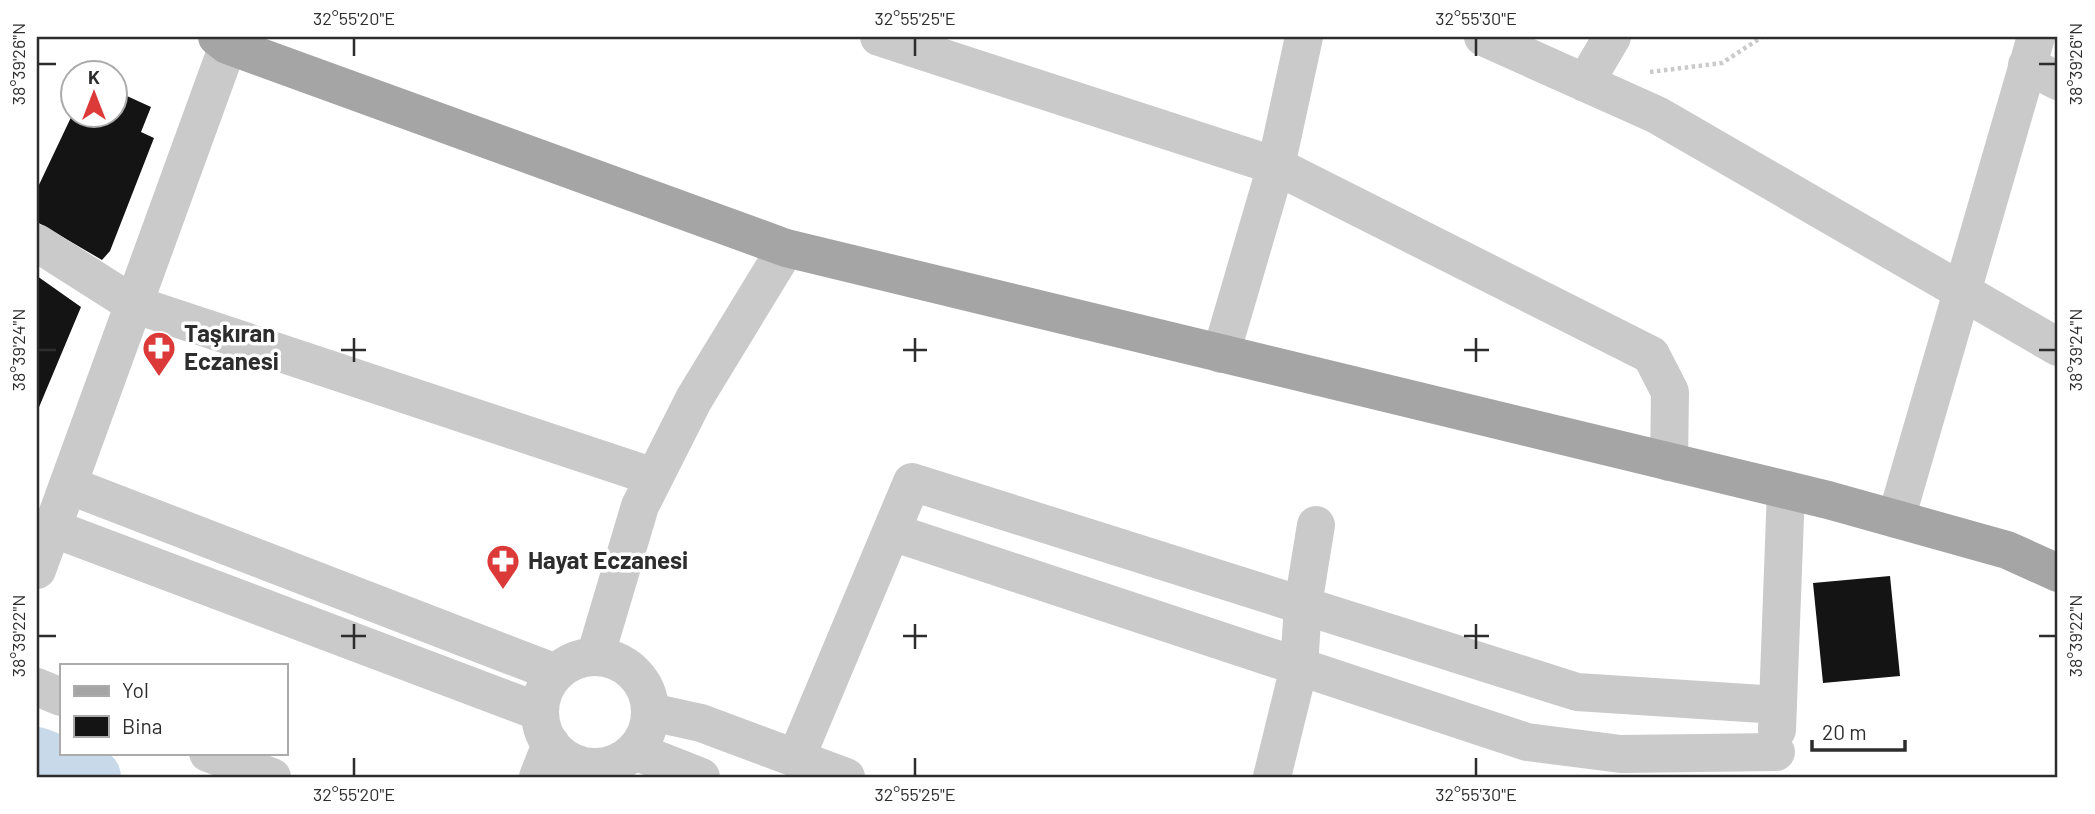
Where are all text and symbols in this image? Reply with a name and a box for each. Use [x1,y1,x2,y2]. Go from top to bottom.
text: 32°55'20"E [313,7,395,29]
text: 32°55'25"E [874,7,956,29]
text: 32°55'30"E [1435,7,1517,29]
text: 38°39'26"N [7,23,29,105]
text: 38°39'26"N [2064,23,2086,105]
north arrow [60,60,130,130]
text: K [88,65,100,88]
text: 38°39'24"N [7,309,29,391]
text: 38°39'24"N [2064,309,2086,391]
place label: Taşkıran Eczanesi [184,318,279,375]
pharmacy icon: Taşkıran Eczanesi [140,329,178,378]
pharmacy icon: Hayat Eczanesi [484,542,522,591]
place label: Hayat Eczanesi [528,545,688,574]
text: 38°39'22"N [7,595,29,677]
text: 38°39'22"N [2064,595,2086,677]
legend [60,664,287,754]
text: Yol [122,677,149,702]
scale bar [1812,709,1904,753]
text: Bina [122,713,163,738]
text: 20 m [1822,719,1867,744]
text: 32°55'20"E [313,783,395,805]
text: 32°55'25"E [874,783,956,805]
text: 32°55'30"E [1435,783,1517,805]

